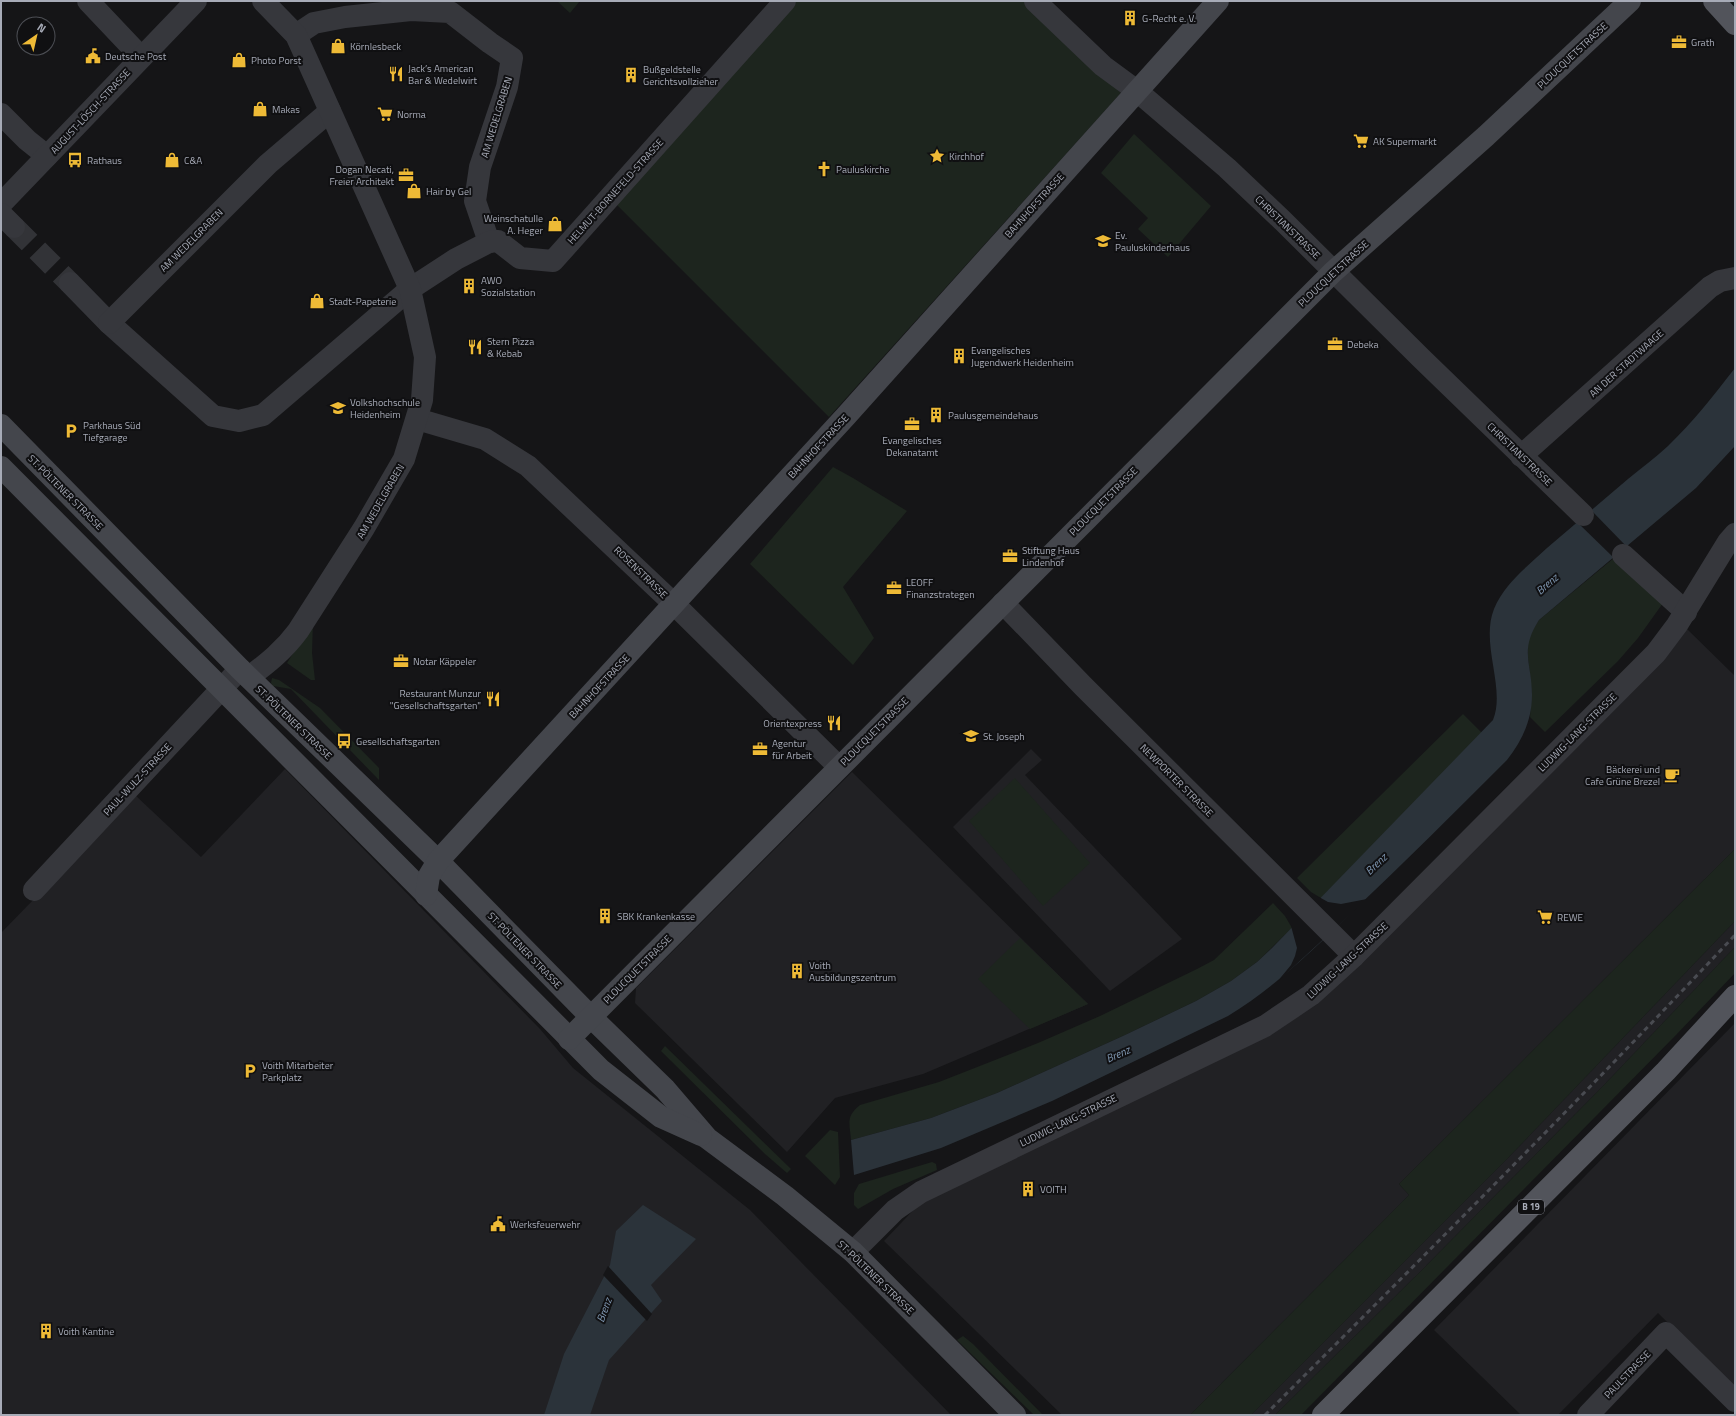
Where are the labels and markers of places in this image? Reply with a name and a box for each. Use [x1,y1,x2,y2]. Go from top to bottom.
building icon: G-Recht e. V. [1121,9,1139,27]
place label: G-Recht e. V. [1142,11,1196,26]
office icon: Grath [1670,33,1688,51]
place label: Grath [1691,35,1715,50]
shop icon: Körnlesbeck [329,37,347,55]
place label: Körnlesbeck [350,39,401,54]
public building icon: Deutsche Post [84,47,102,65]
place label: Deutsche Post [105,49,167,64]
shop icon: Photo Porst [230,51,248,69]
place label: Photo Porst [251,53,302,68]
place label: Jack’s American Bar & Wedelwirt [408,61,478,88]
place label: Bußgeldstelle Gerichtsvollzieher [643,62,718,89]
restaurant icon: Jack’s American Bar & Wedelwirt [387,65,405,83]
building icon: Bußgeldstelle Gerichtsvollzieher [622,66,640,84]
shop icon: Makas [251,100,269,118]
place label: Makas [272,102,300,117]
supermarket icon: Norma [376,105,394,123]
place label: Norma [397,107,426,122]
supermarket icon: AK Supermarkt [1352,132,1370,150]
place label: AK Supermarkt [1373,134,1437,149]
place icon: Kirchhof [928,147,946,165]
place label: Kirchhof [949,149,985,164]
bus stop icon: Rathaus [66,151,84,169]
shop icon: C&A [163,151,181,169]
place label: Rathaus [87,153,122,168]
place label: C&A [184,153,202,168]
church icon: Pauluskirche [815,160,833,178]
place label: Dogan Necati, Freier Architekt [330,162,394,189]
place label: Pauluskirche [836,162,890,177]
office icon: Dogan Necati, Freier Architekt [397,166,415,184]
shop icon: Hair by Gel [405,182,423,200]
place label: Hair by Gel [426,184,471,199]
place label: Weinschatulle A. Heger [484,211,544,238]
shop icon: Weinschatulle A. Heger [546,215,564,233]
place label: Ev. Pauluskinderhaus [1115,228,1190,255]
school or university icon: Ev. Pauluskinderhaus [1094,232,1112,250]
place label: AWO Sozialstation [481,273,535,300]
building icon: AWO Sozialstation [460,277,478,295]
shop icon: Stadt-Papeterie [308,292,326,310]
place label: Stadt-Papeterie [329,294,396,309]
place label: Stern Pizza & Kebab [487,334,534,361]
office icon: Debeka [1326,335,1344,353]
place label: Debeka [1347,337,1379,352]
restaurant icon: Stern Pizza & Kebab [466,338,484,356]
place label: Evangelisches Jugendwerk Heidenheim [971,343,1074,370]
building icon: Evangelisches Jugendwerk Heidenheim [950,347,968,365]
place label: Volkshochschule Heidenheim [350,395,420,422]
school or university icon: Volkshochschule Heidenheim [329,399,347,417]
building icon: Paulusgemeindehaus [927,406,945,424]
place label: Paulusgemeindehaus [948,408,1039,423]
office icon: Evangelisches Dekanatamt [903,415,921,433]
place label: Parkhaus Süd Tiefgarage [83,418,141,445]
parking icon: Parkhaus Süd Tiefgarage [62,422,80,440]
place label: Evangelisches Dekanatamt [882,433,942,460]
place label: Stiftung Haus Lindenhof [1022,543,1080,570]
office icon: Stiftung Haus Lindenhof [1001,547,1019,565]
place label: LEOFF Finanzstrategen [906,575,975,602]
office icon: LEOFF Finanzstrategen [885,579,903,597]
office icon: Notar Käppeler [392,652,410,670]
place label: Notar Käppeler [413,654,477,669]
place label: Restaurant Munzur "Gesellschaftsgarten" [390,686,482,713]
restaurant icon: Restaurant Munzur "Gesellschaftsgarten" [484,690,502,708]
restaurant icon: Orientexpress [825,714,843,732]
place label: Orientexpress [763,716,822,731]
school or university icon: St. Joseph [962,727,980,745]
place label: St. Joseph [983,729,1025,744]
bus stop icon: Gesellschaftsgarten [335,732,353,750]
place label: Gesellschaftsgarten [356,734,440,749]
place label: Agentur für Arbeit [772,736,812,763]
office icon: Agentur für Arbeit [751,740,769,758]
place label: Bäckerei und Cafe Grüne Brezel [1585,762,1660,789]
cafe icon: Bäckerei und Cafe Grüne Brezel [1663,766,1681,784]
building icon: SBK Krankenkasse [596,907,614,925]
supermarket icon: REWE [1536,908,1554,926]
place label: SBK Krankenkasse [617,909,695,924]
place label: REWE [1557,910,1584,925]
place label: Voith Ausbildungszentrum [809,958,896,985]
building icon: Voith Ausbildungszentrum [788,962,806,980]
place label: Voith Mitarbeiter Parkplatz [262,1058,334,1085]
parking icon: Voith Mitarbeiter Parkplatz [241,1062,259,1080]
building icon: VOITH [1019,1180,1037,1198]
place label: VOITH [1040,1182,1067,1197]
public building icon: Werksfeuerwehr [489,1215,507,1233]
place label: Werksfeuerwehr [510,1217,581,1232]
building icon: Voith Kantine [37,1322,55,1340]
place label: Voith Kantine [58,1324,114,1339]

